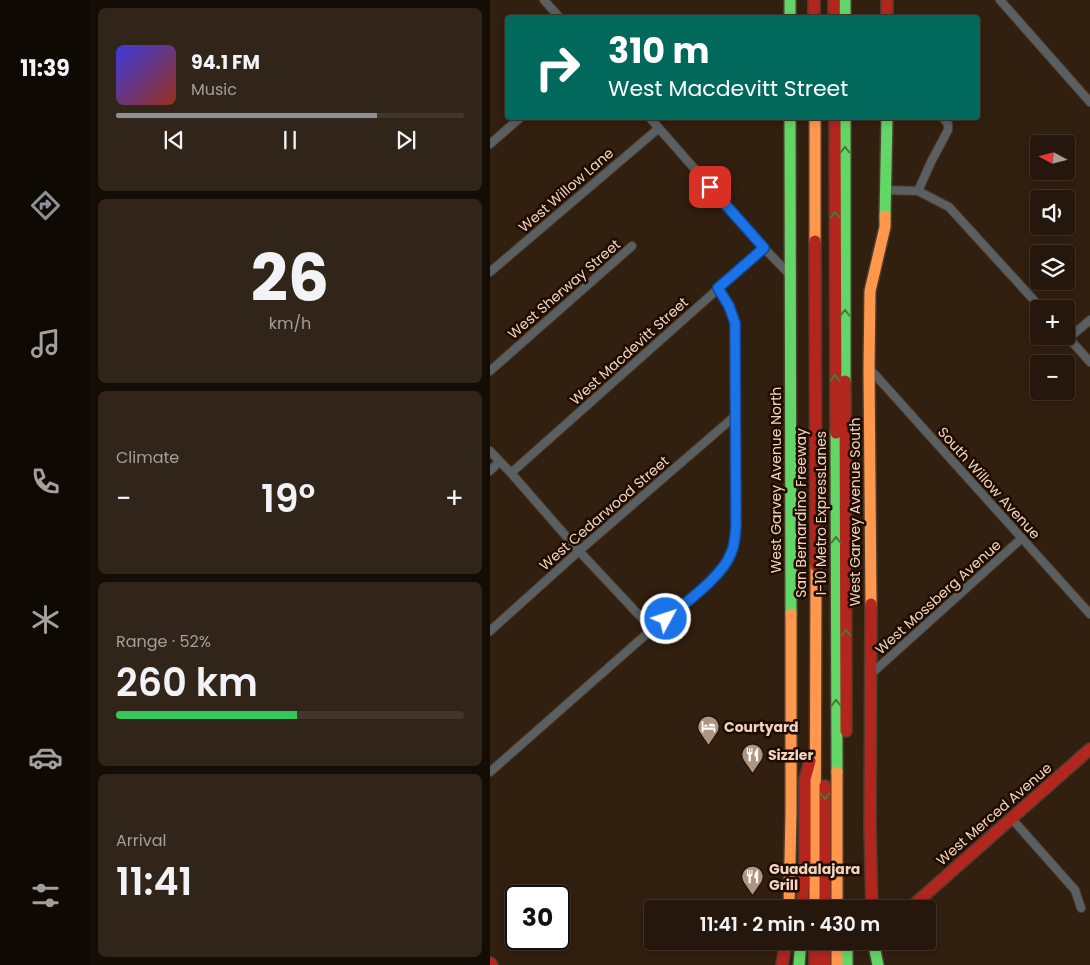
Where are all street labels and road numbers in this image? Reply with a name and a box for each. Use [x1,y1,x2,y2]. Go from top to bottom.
street label: West Willow Lane [514,143,618,237]
street label: West Sherway Street [503,235,625,343]
street label: West Macdevitt Street [566,292,692,410]
street label: West Garvey Avenue North [766,387,786,573]
street label: West Garvey Avenue South [845,418,865,606]
street label: South Willow Avenue [933,423,1045,544]
street label: San Bernardino Freeway [791,428,811,598]
street label: I-10 Metro ExpressLanes [811,431,831,595]
street label: West Cedarwood Street [535,451,673,575]
street label: West Mossberg Avenue [871,535,1006,659]
street label: West Merced Avenue [932,758,1056,870]

